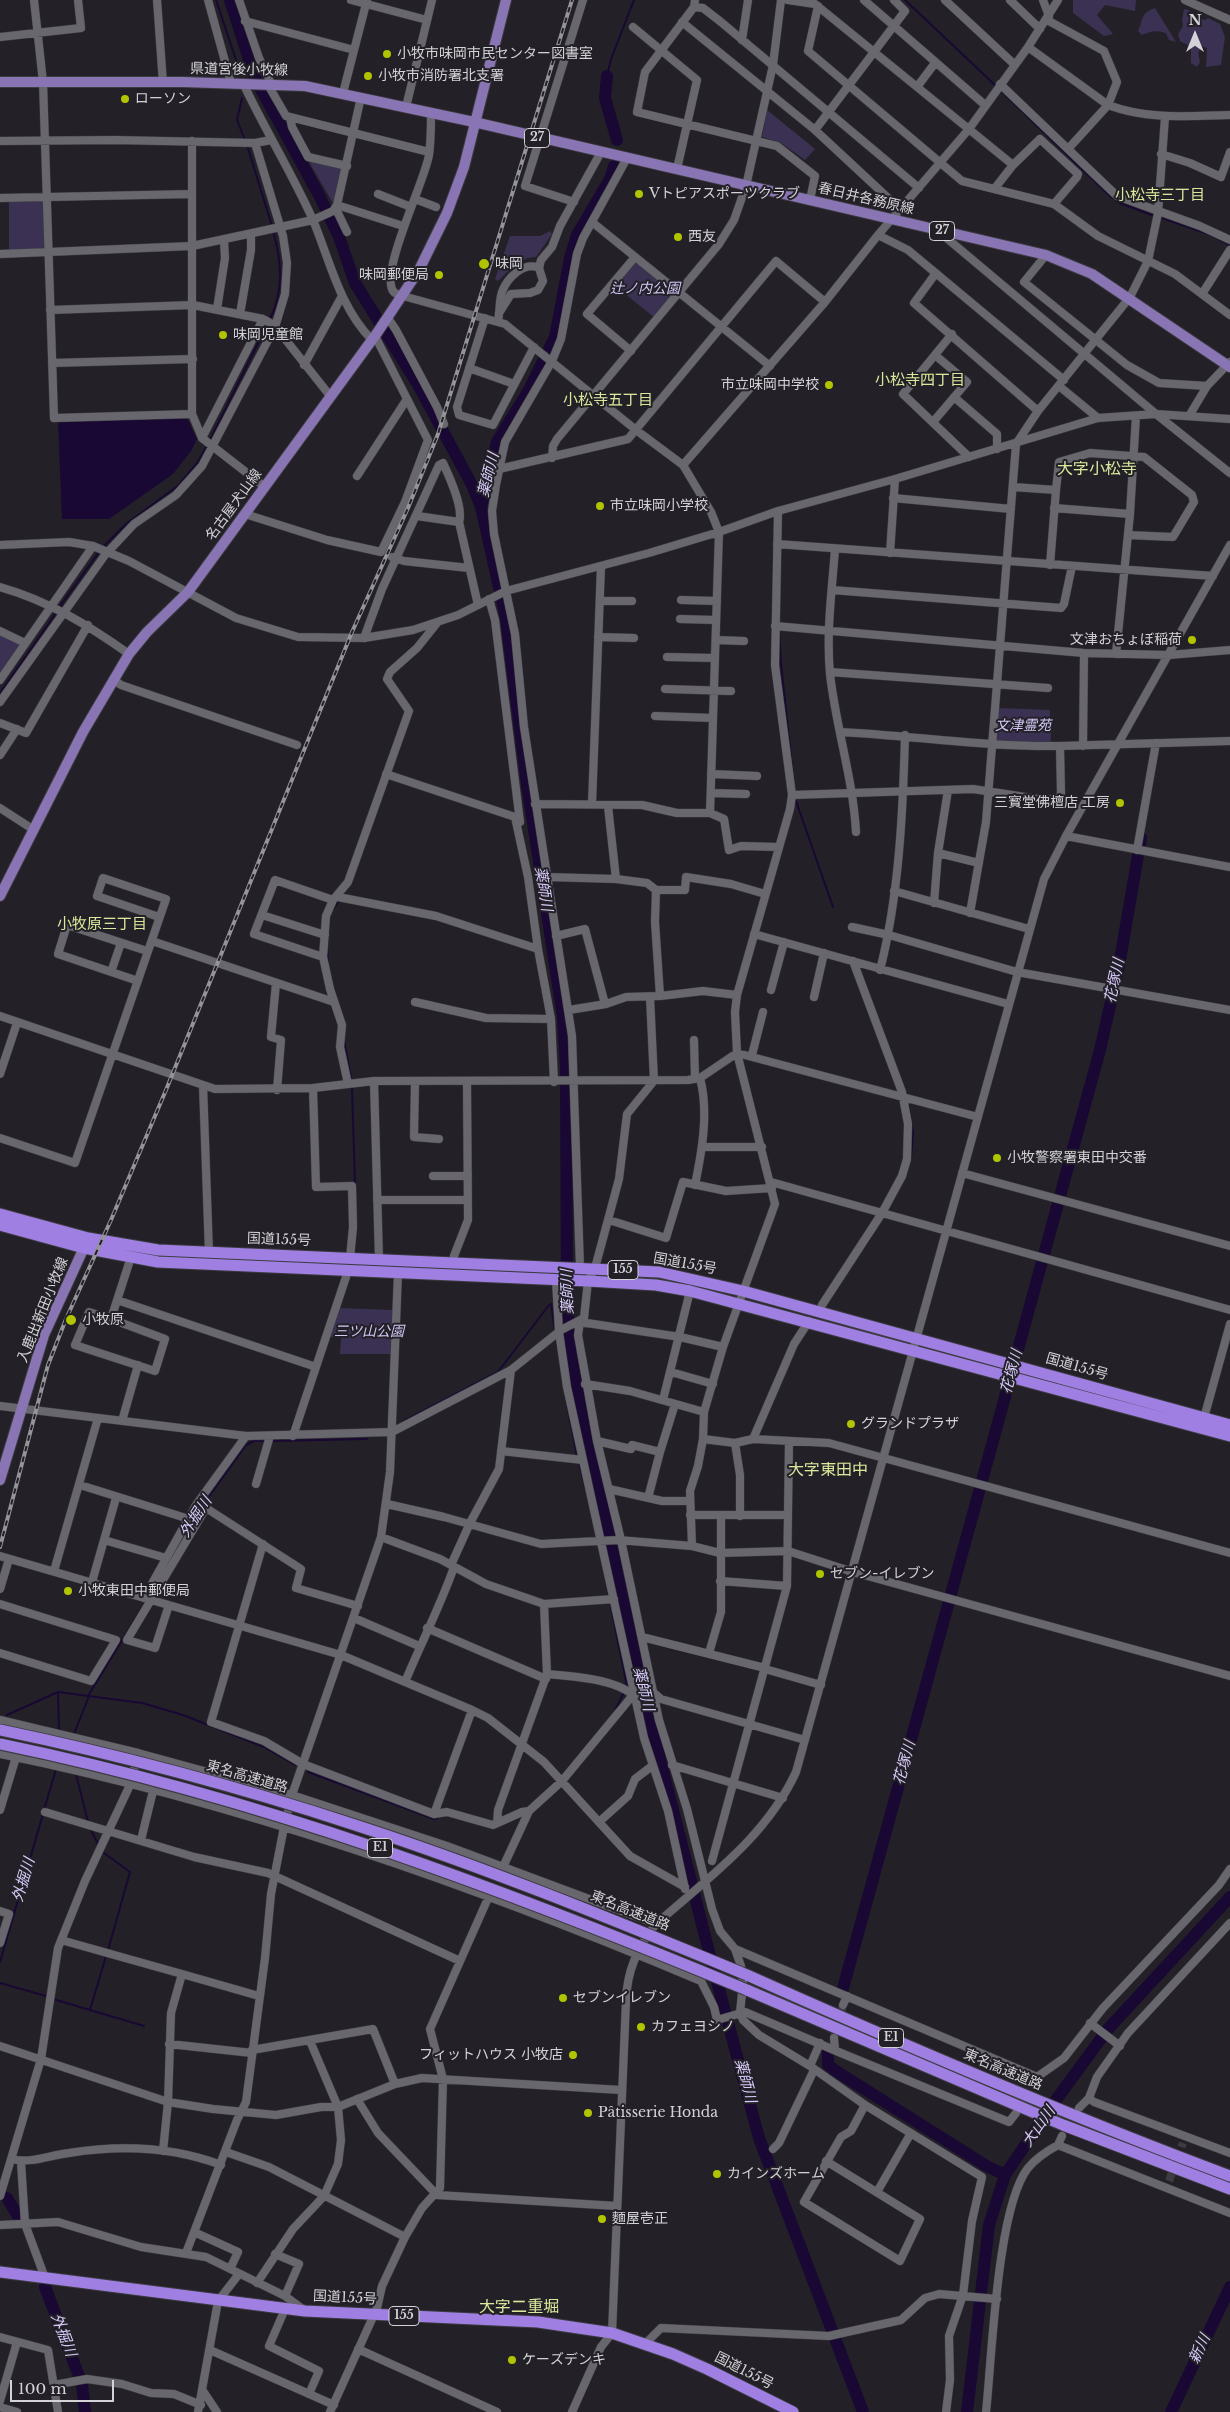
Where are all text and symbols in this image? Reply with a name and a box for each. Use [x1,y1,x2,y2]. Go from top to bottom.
north arrow [1170,10,1220,60]
text: N [1188,11,1202,29]
place label: 小牧市味岡市民センター図書室 [397,46,593,62]
marker: 小牧市味岡市民センター図書室 [381,48,393,60]
street label: 県道宮後小牧線 [190,61,288,79]
place label: 小牧市消防署北支署 [378,68,504,84]
marker: 小牧市消防署北支署 [362,70,374,82]
place label: ローソン [135,91,191,107]
marker: ローソン [119,93,131,105]
road number: 27 [524,128,550,148]
street label: 春日井各務原線 [816,180,916,218]
place label: Vトピアスポーツクラブ [649,186,800,202]
district label: 小松寺三丁目 [1115,187,1205,205]
marker: Vトピアスポーツクラブ [633,188,645,200]
road number: 27 [930,222,954,240]
place label: 西友 [688,229,716,245]
marker: 西友 [672,231,684,243]
place label: 味岡 [495,256,523,272]
marker: 味岡 [477,257,491,271]
place label: 味岡郵便局 [359,267,429,283]
marker: 味岡郵便局 [433,269,445,281]
park label: 辻ノ内公園 [610,281,680,297]
place label: 味岡児童館 [233,327,303,343]
marker: 味岡児童館 [217,329,229,341]
district label: 小松寺四丁目 [875,372,965,390]
place label: 市立味岡中学校 [721,377,819,393]
marker: 市立味岡中学校 [823,379,835,391]
district label: 小松寺五丁目 [563,392,653,410]
water label: 薬師川 [475,451,503,499]
district label: 大字小松寺 [1057,459,1137,479]
street label: 名古屋犬山線 [203,466,265,544]
place label: 市立味岡小学校 [610,498,708,514]
marker: 市立味岡小学校 [594,500,606,512]
place label: 文津おちょぼ稲荷 [1070,632,1182,648]
marker: 文津おちょぼ稲荷 [1186,634,1198,646]
park label: 文津霊苑 [995,718,1051,734]
place label: 三寳堂佛檀店 工房 [994,795,1110,811]
marker: 三寳堂佛檀店 工房 [1114,797,1126,809]
water label: 薬師川 [531,865,555,913]
district label: 小牧原三丁目 [57,916,147,934]
water label: 花塚川 [1102,957,1128,1005]
place label: 小牧警察署東田中交番 [1007,1150,1147,1166]
marker: 小牧警察署東田中交番 [991,1152,1003,1164]
street label: 国道155号 [247,1230,311,1250]
street label: 国道155号 [652,1250,718,1278]
street label: 入鹿出新田小牧線 [14,1255,72,1365]
road number: 155 [608,1260,638,1280]
water label: 薬師川 [558,1269,578,1315]
place label: 小牧原 [82,1312,124,1328]
marker: 小牧原 [64,1313,78,1327]
park label: 三ツ山公園 [334,1324,404,1340]
water label: 花塚川 [997,1348,1027,1396]
street label: 国道155号 [1044,1350,1110,1384]
place label: グランドプラザ [861,1416,959,1432]
marker: グランドプラザ [845,1418,857,1430]
district label: 大字東田中 [788,1460,868,1480]
water label: 外掘川 [176,1493,216,1541]
place label: セブン-イレブン [830,1566,934,1582]
marker: セブン-イレブン [814,1568,826,1580]
place label: 小牧東田中郵便局 [78,1583,190,1599]
marker: 小牧東田中郵便局 [62,1585,74,1597]
water label: 薬師川 [629,1665,657,1713]
water label: 花塚川 [890,1739,920,1787]
street label: 東名高速道路 [204,1757,290,1797]
road number: E1 [368,1839,392,1858]
water label: 外掘川 [9,1856,39,1904]
street label: 東名高速道路 [588,1887,672,1935]
place label: セブンイレブン [573,1990,671,2006]
marker: セブンイレブン [557,1992,569,2004]
place label: カフェヨシノ [651,2019,735,2035]
marker: カフェヨシノ [635,2021,647,2033]
road number: E1 [878,2029,904,2048]
street label: 東名高速道路 [961,2046,1045,2094]
place label: フィットハウス 小牧店 [419,2047,563,2063]
marker: フィットハウス 小牧店 [567,2049,579,2061]
water label: 薬師川 [730,2057,760,2105]
water label: 大山川 [1019,2103,1059,2151]
place label: Pâtisserie Honda [598,2105,718,2121]
marker: Pâtisserie Honda [582,2107,594,2119]
place label: カインズホーム [727,2166,825,2182]
marker: カインズホーム [711,2168,723,2180]
place label: 麵屋壱正 [612,2211,668,2227]
marker: 麵屋壱正 [596,2213,608,2225]
street label: 国道155号 [313,2288,377,2308]
district label: 大字二重堀 [479,2297,559,2317]
road number: 155 [389,2306,419,2326]
water label: 外掘川 [47,2311,79,2359]
water label: 新川 [1186,2332,1214,2366]
street label: 国道155号 [712,2349,776,2393]
place label: ケーズデンキ [522,2352,606,2368]
marker: ケーズデンキ [506,2354,518,2366]
scale bar [12,2370,116,2402]
text: 100 m [18,2379,67,2398]

